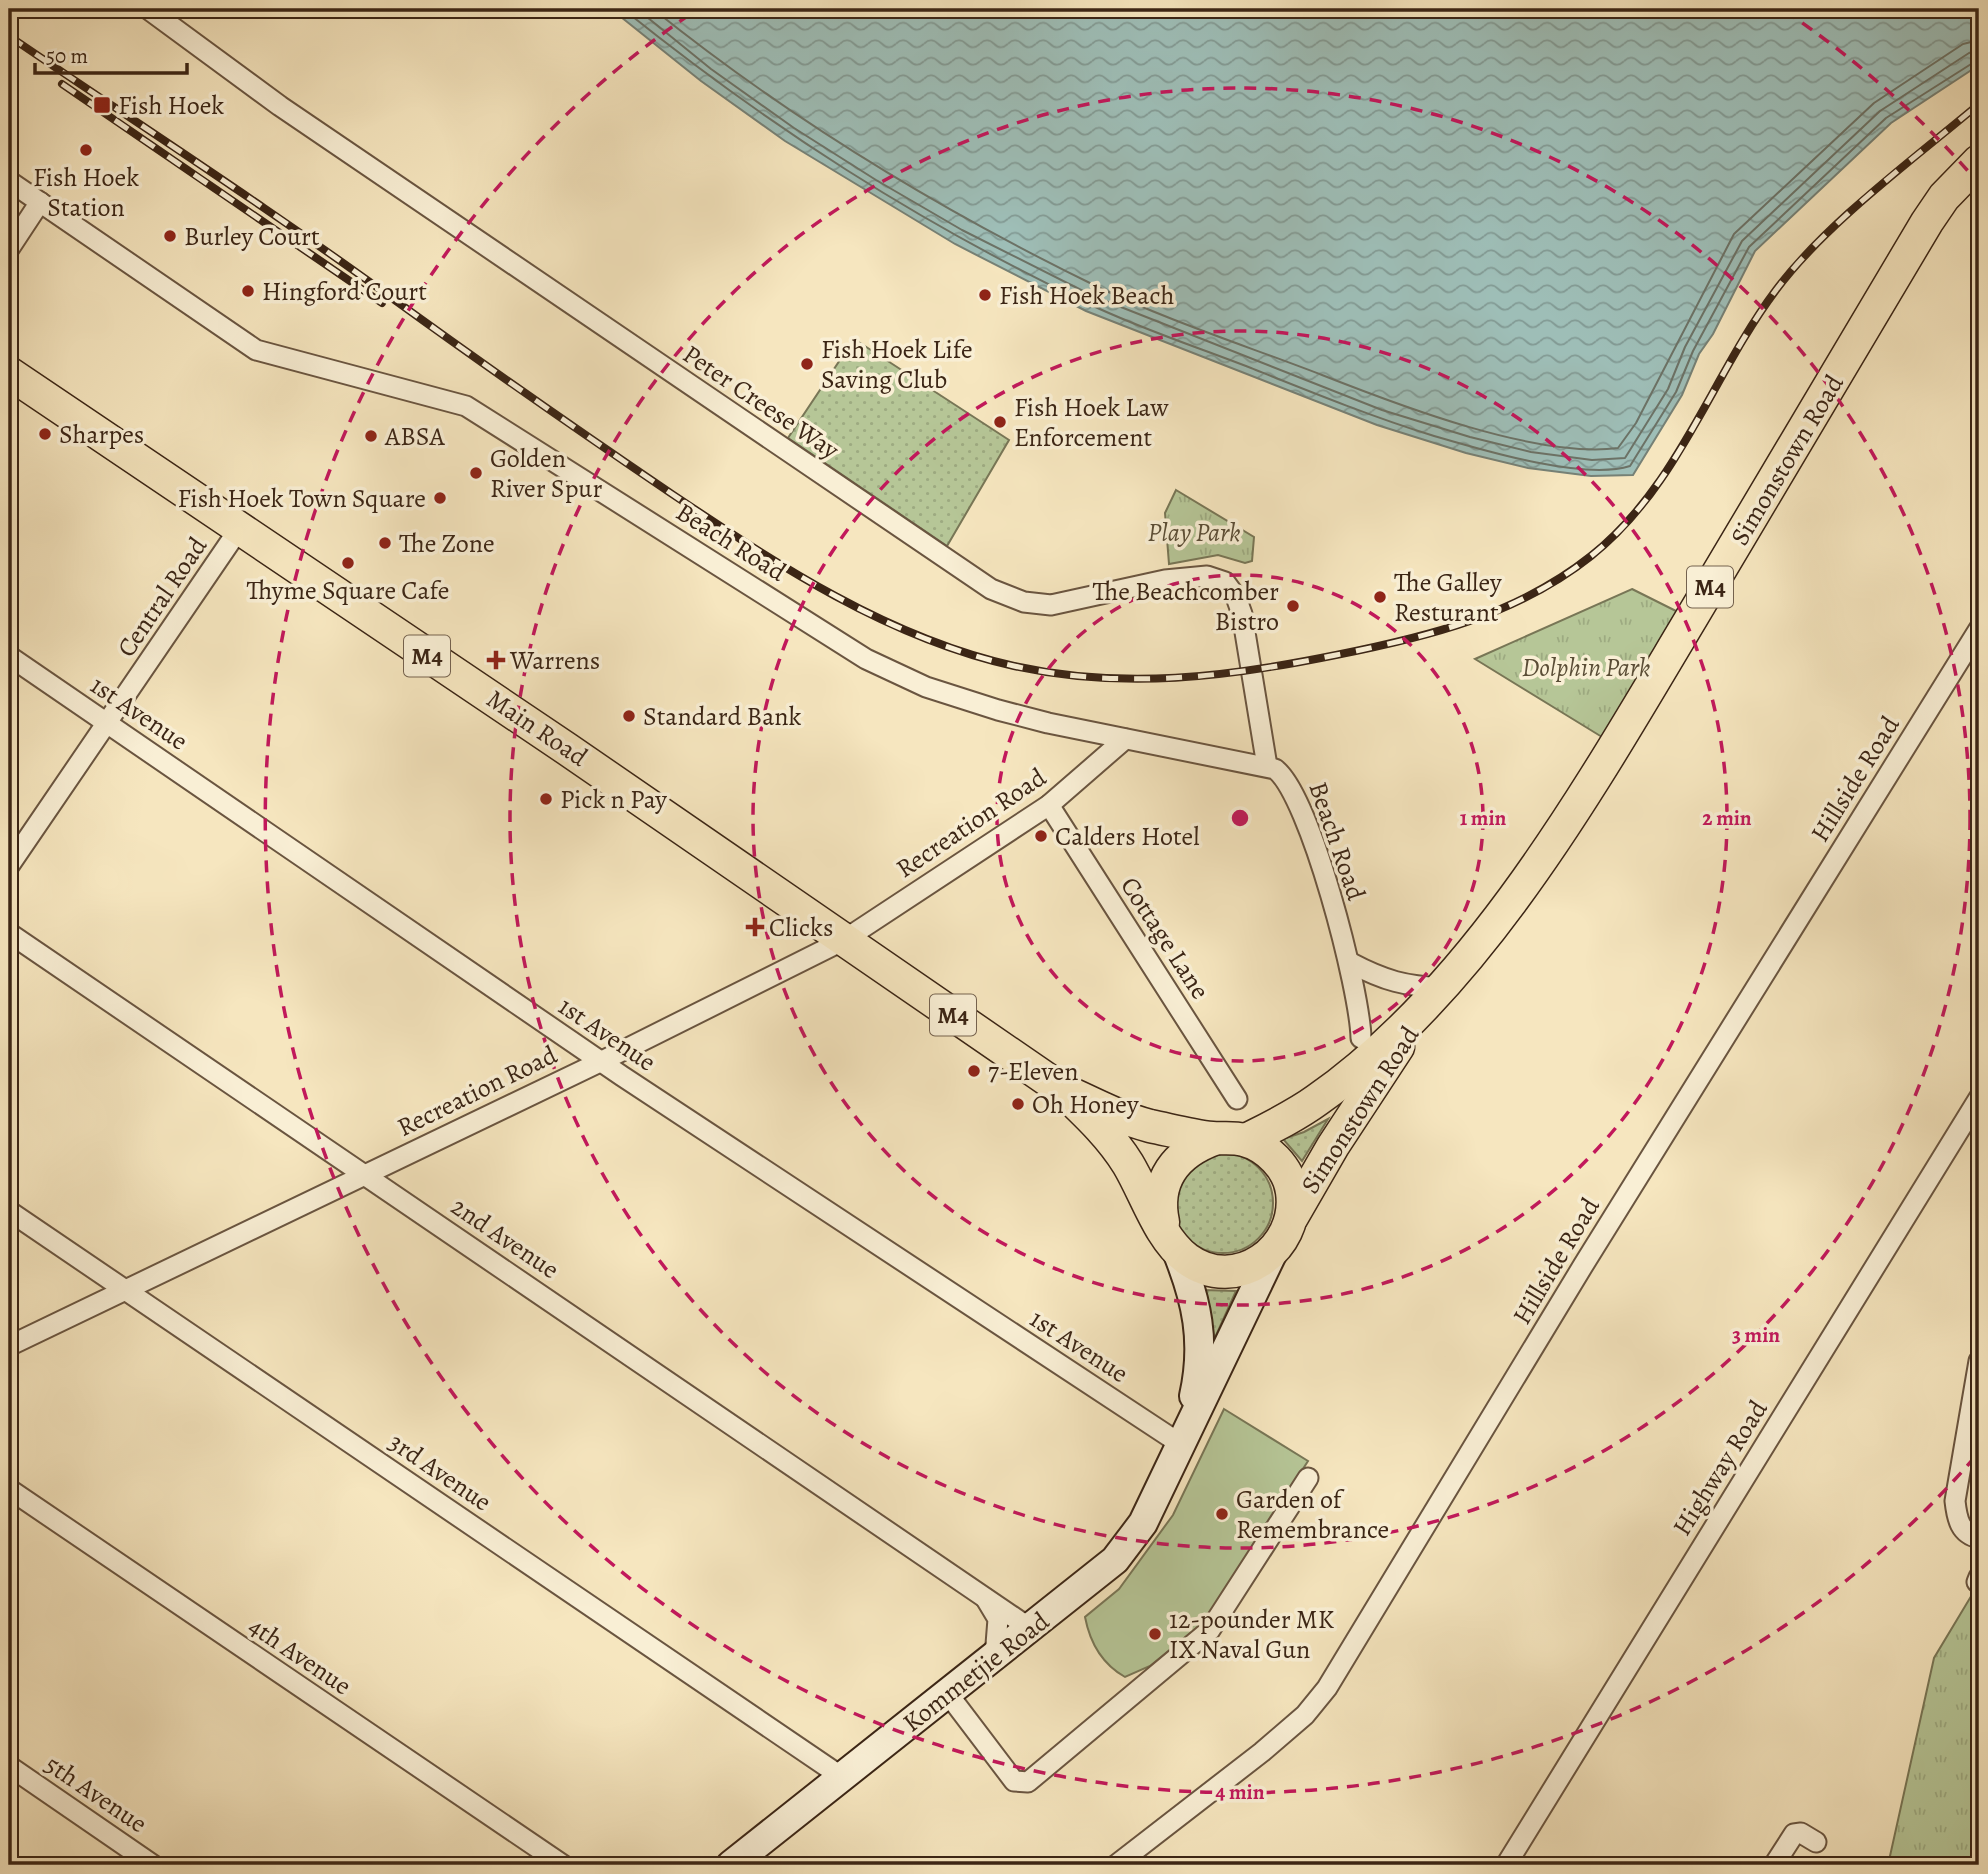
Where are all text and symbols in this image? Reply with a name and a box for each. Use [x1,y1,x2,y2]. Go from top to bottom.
scale bar [35,32,187,76]
text: 50 m [46,42,88,70]
place label: Fish Hoek [118,88,224,123]
marker: Fish Hoek [92,95,112,115]
marker: Fish Hoek Station [78,142,94,158]
place label: Fish Hoek Station [33,160,139,225]
place label: Burley Court [184,219,320,254]
marker: Burley Court [162,228,178,244]
place label: Hingford Court [262,274,427,309]
place label: Fish Hoek Beach [999,278,1174,313]
marker: Hingford Court [240,283,256,299]
marker: Fish Hoek Beach [977,287,993,303]
place label: Fish Hoek Life Saving Club [821,332,973,397]
street label: Peter Creese Way [676,337,846,467]
marker: Fish Hoek Life Saving Club [799,356,815,372]
street label: Simonstown Road [1722,368,1852,552]
place label: Fish Hoek Law Enforcement [1014,390,1169,455]
marker: Fish Hoek Law Enforcement [992,414,1008,430]
place label: Sharpes [59,417,144,452]
place label: ABSA [384,419,445,454]
marker: Sharpes [37,426,53,442]
marker: ABSA [363,428,379,444]
place label: Golden River Spur [490,441,602,506]
marker: Golden River Spur [468,465,484,481]
place label: Fish Hoek Town Square [178,481,426,516]
marker: Fish Hoek Town Square [432,490,448,506]
street label: Beach Road [669,495,793,590]
park label: Play Park [1147,515,1241,550]
place label: The Zone [399,526,495,561]
street label: Central Road [109,530,215,664]
marker: The Zone [377,535,393,551]
marker: Thyme Square Cafe [340,555,356,571]
place label: The Galley Resturant [1394,565,1502,630]
road number: M4 [1687,566,1733,608]
place label: Thyme Square Cafe [247,573,449,608]
place label: The Beachcomber Bistro [1093,574,1279,639]
marker: The Galley Resturant [1372,589,1388,605]
marker: The Beachcomber Bistro [1285,598,1301,614]
road number: M4 [404,636,450,676]
place label: Warrens [509,643,600,678]
park label: Dolphin Park [1522,650,1650,685]
marker: Warrens [488,652,504,668]
street label: 1st Avenue [83,668,195,758]
street label: Main Road [480,681,594,775]
place label: Standard Bank [643,699,801,734]
marker: Standard Bank [621,708,637,724]
street label: Hillside Road [1803,709,1907,849]
street label: Recreation Road [889,760,1053,886]
street label: Beach Road [1300,777,1374,905]
place label: Pick n Pay [560,782,667,817]
marker: Pick n Pay [538,791,554,807]
text: 1 min [1460,804,1507,832]
text: 2 min [1702,804,1752,832]
centre of rings [1228,806,1252,830]
place label: Calders Hotel [1055,819,1200,854]
marker: Calders Hotel [1033,828,1049,844]
street label: Cottage Lane [1112,870,1218,1006]
place label: Clicks [769,910,833,945]
marker: Clicks [747,919,763,935]
street label: 1st Avenue [551,989,663,1079]
road number: M4 [930,995,976,1036]
street label: Simonstown Road [1293,1019,1427,1201]
street label: Recreation Road [391,1037,563,1145]
place label: 7-Eleven [988,1054,1078,1089]
marker: 7-Eleven [966,1063,982,1079]
place label: Oh Honey [1032,1087,1139,1122]
marker: Oh Honey [1010,1096,1026,1112]
street label: 2nd Avenue [444,1189,566,1287]
street label: Hillside Road [1504,1191,1608,1331]
street label: 1st Avenue [1023,1301,1135,1391]
text: 3 min [1732,1321,1780,1349]
street label: Highway Road [1664,1394,1776,1542]
street label: 3rd Avenue [382,1425,498,1519]
place label: Garden of Remembrance [1236,1482,1389,1547]
marker: Garden of Remembrance [1214,1506,1230,1522]
place label: 12-pounder MK IX Naval Gun [1169,1602,1335,1667]
street label: Kommetjie Road [896,1604,1056,1740]
street label: 4th Avenue [242,1609,358,1703]
marker: 12-pounder MK IX Naval Gun [1147,1626,1163,1642]
street label: 5th Avenue [38,1747,154,1841]
text: 4 min [1215,1778,1265,1806]

